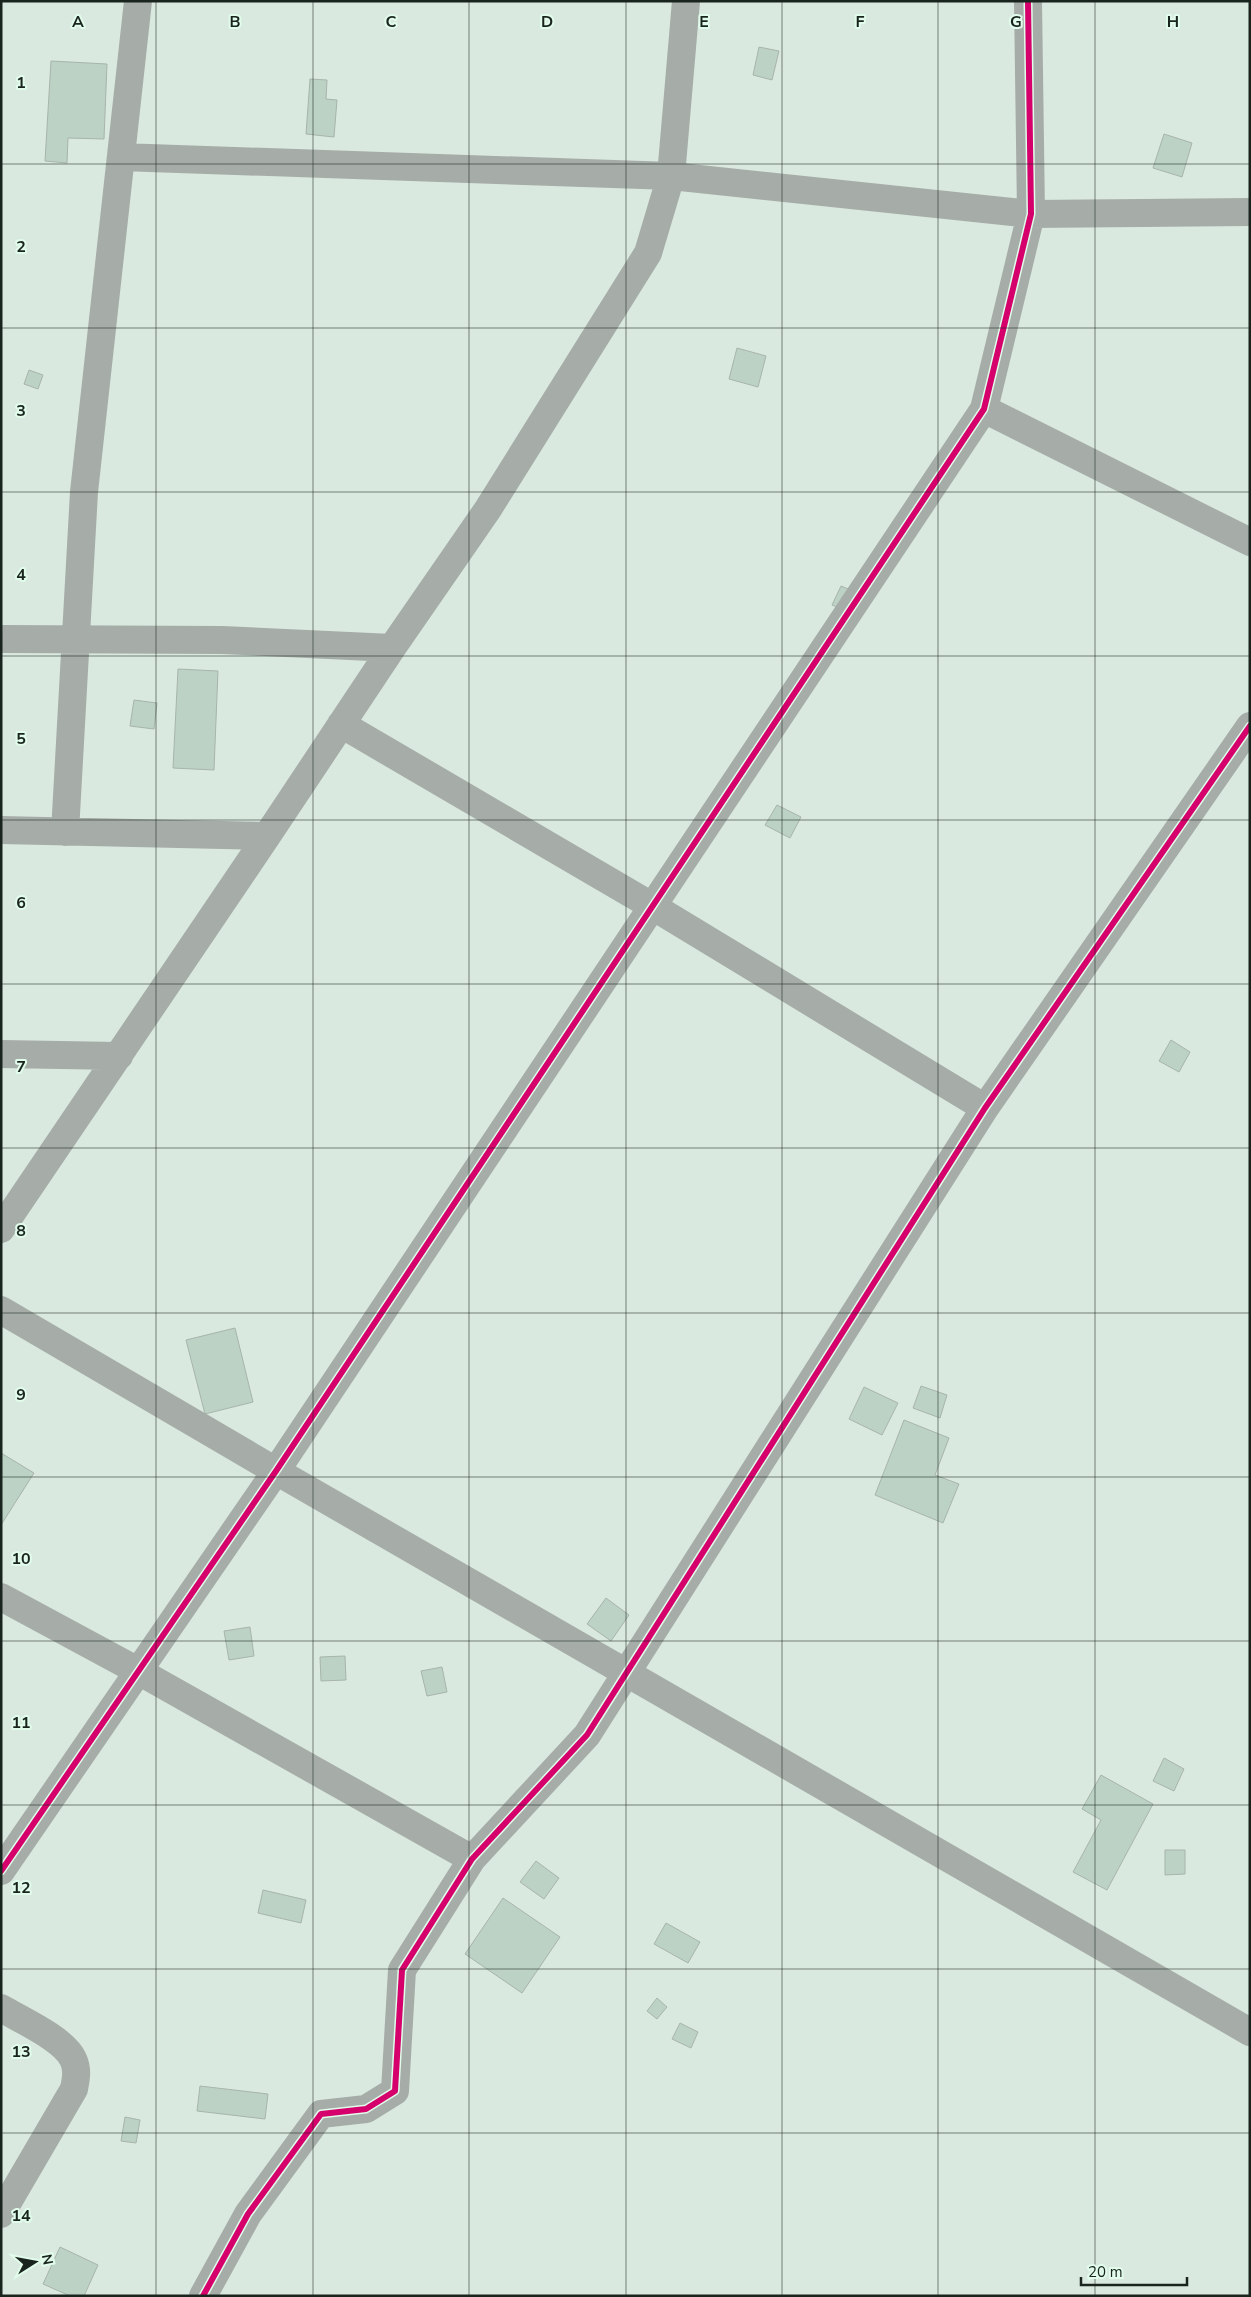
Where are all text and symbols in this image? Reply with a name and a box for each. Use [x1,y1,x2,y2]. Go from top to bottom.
text: A [72,11,84,33]
text: B [229,11,241,33]
text: C [386,11,397,33]
text: D [541,11,553,33]
text: E [699,11,709,33]
text: F [856,11,865,33]
text: G [1010,11,1022,33]
text: H [1167,11,1179,33]
text: 1 [16,72,26,94]
text: 2 [16,236,26,258]
text: 3 [16,400,26,422]
text: 4 [16,564,26,586]
text: 5 [16,728,26,750]
text: 6 [16,892,26,914]
text: 7 [16,1056,26,1078]
text: 8 [16,1220,26,1242]
text: 9 [16,1384,26,1406]
text: 10 [11,1548,31,1570]
text: 11 [11,1712,31,1734]
text: 12 [11,1877,31,1899]
text: 13 [11,2041,31,2063]
text: 14 [11,2205,31,2227]
north arrow [10,2237,60,2287]
text: N [37,2253,58,2267]
scale bar [1081,2254,1187,2286]
text: 20 m [1088,2262,1123,2282]

